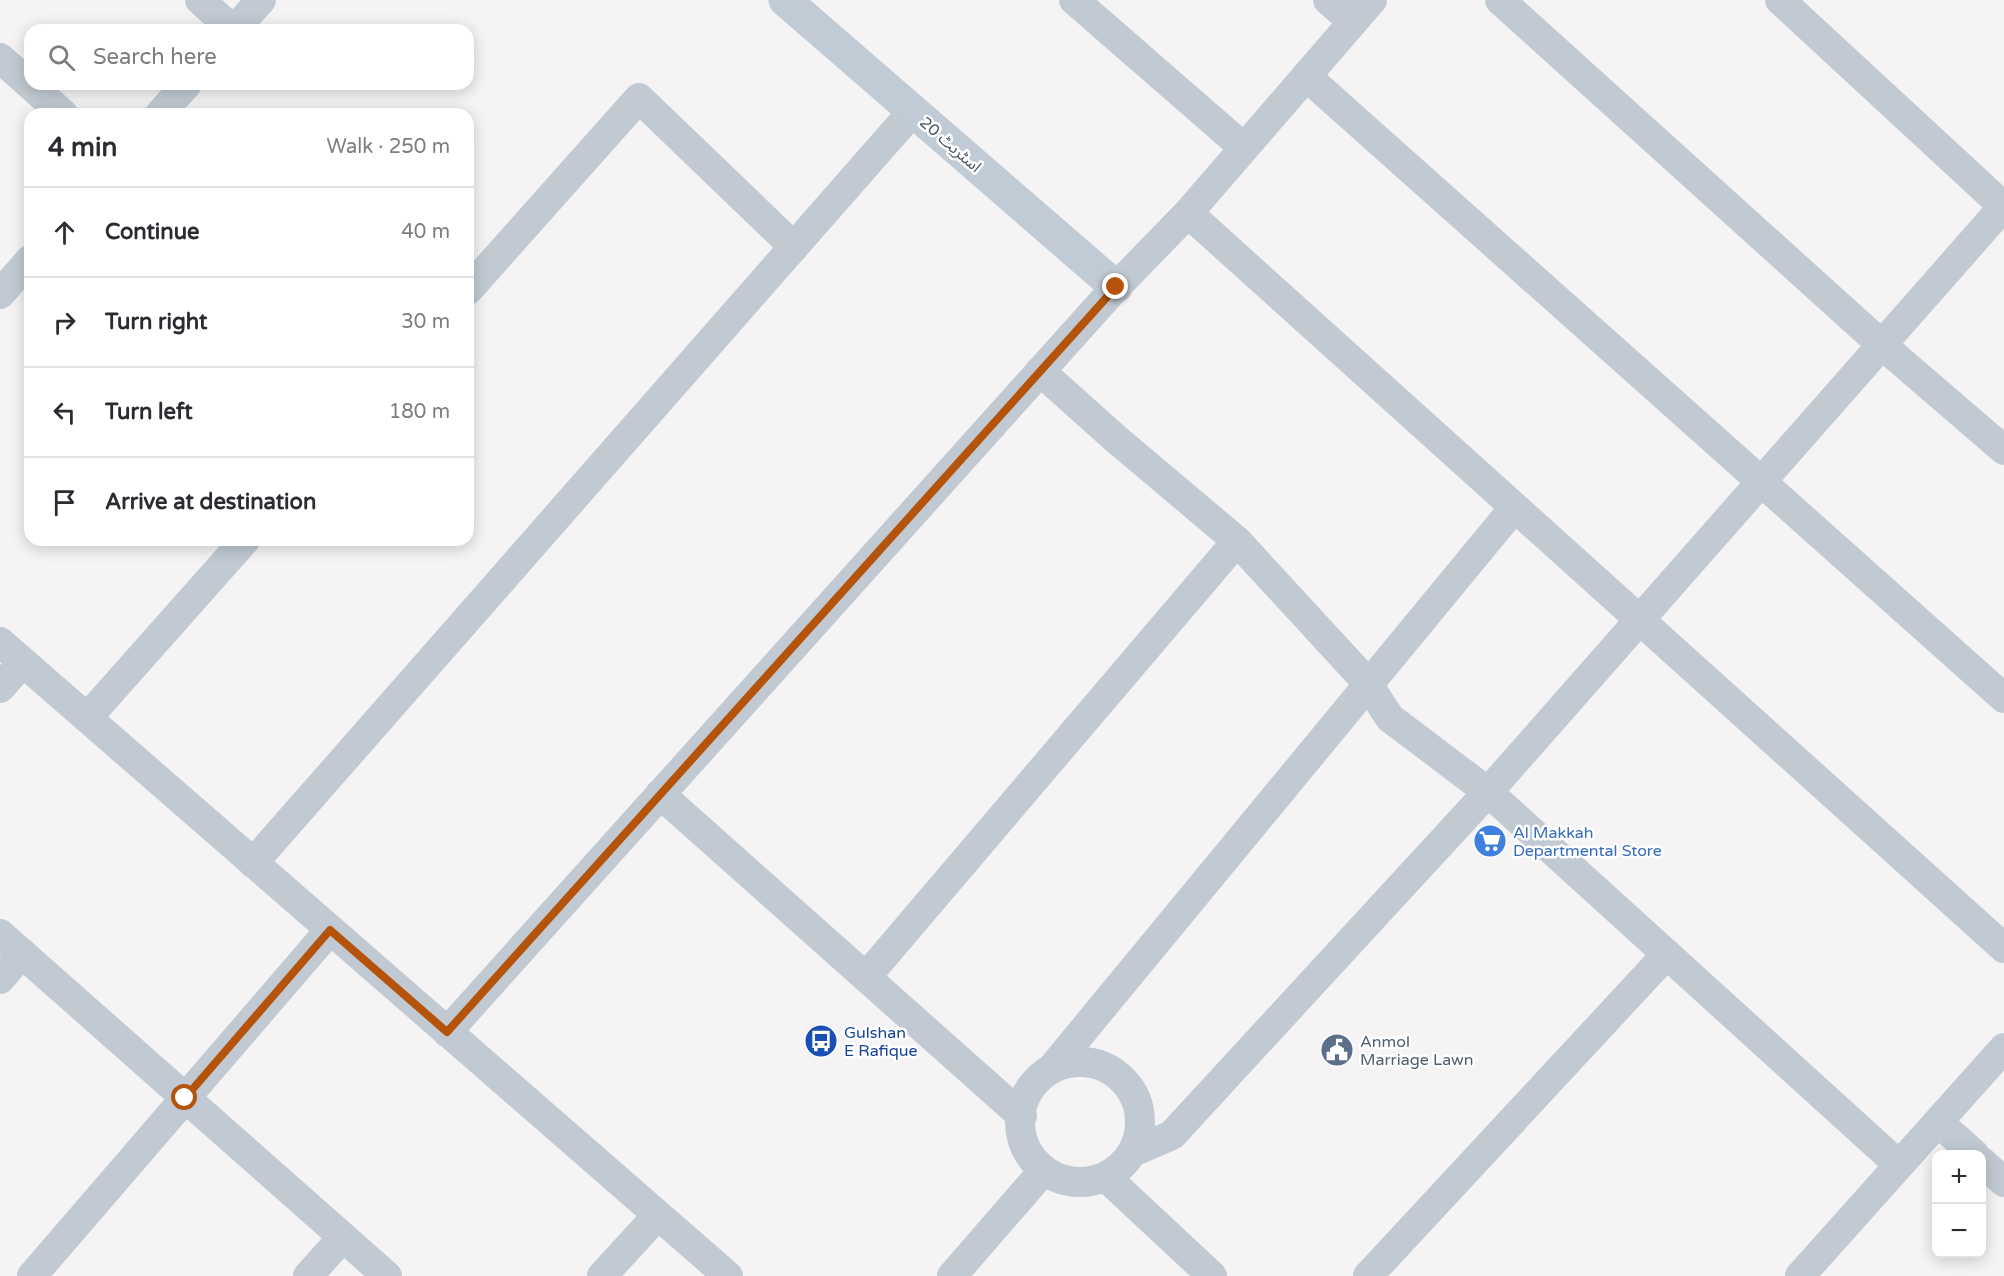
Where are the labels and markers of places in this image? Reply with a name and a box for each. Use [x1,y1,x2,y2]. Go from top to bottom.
supermarket icon: Al Makkah Departmental Store [1472,823,1508,859]
place label: Al Makkah Departmental Store [1513,823,1662,861]
bus stop icon: Gulshan E Rafique [803,1023,839,1059]
place label: Gulshan E Rafique [844,1023,918,1061]
public building icon: Anmol Marriage Lawn [1319,1032,1355,1068]
place label: Anmol Marriage Lawn [1360,1032,1473,1070]

